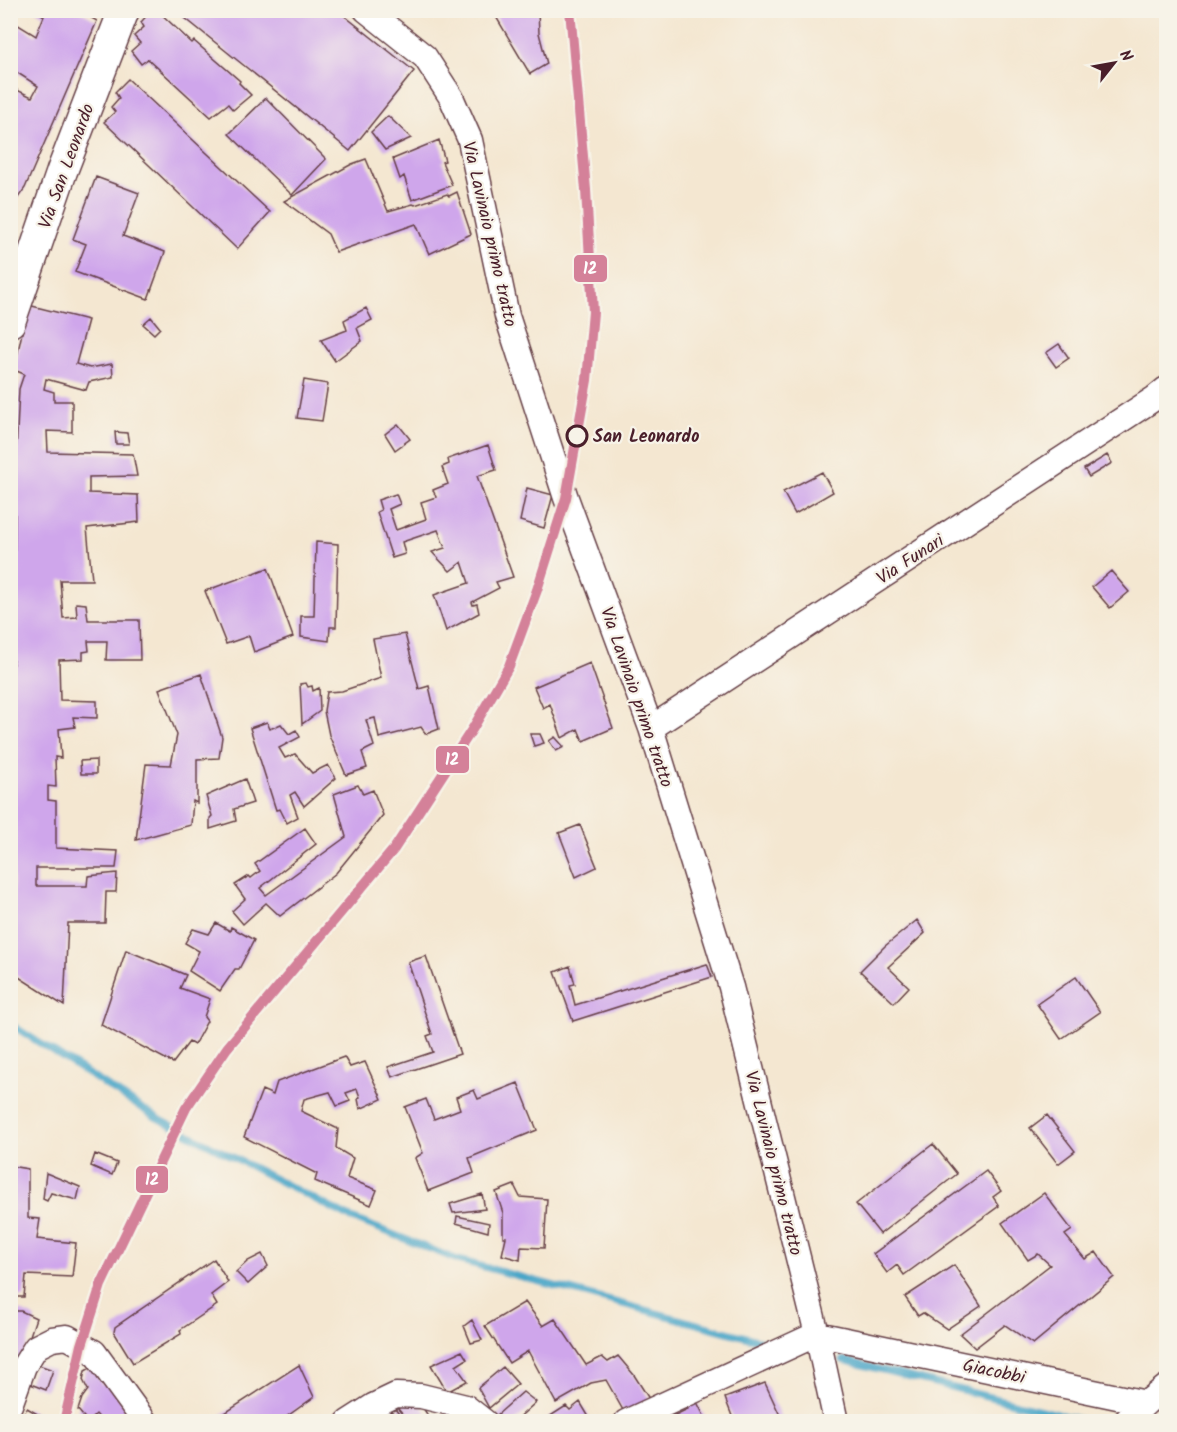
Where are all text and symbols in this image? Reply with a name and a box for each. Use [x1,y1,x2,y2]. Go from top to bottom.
north arrow [1084,33,1144,93]
text: N [1112,45,1139,67]
street label: Via San Leonardo [31,100,104,233]
street label: Via Lavinaio primo tratto [453,139,524,330]
line badge: 12 [573,254,608,283]
text: 12 [583,257,597,282]
place label: San Leonardo [593,423,699,452]
marker: San Leonardo [566,425,588,447]
street label: Via Funari [871,527,951,593]
street label: Via Lavinaio primo tratto [591,603,680,792]
line badge: 12 [435,745,470,774]
text: 12 [445,748,459,773]
street label: Via Lavinaio primo tratto [736,1068,810,1259]
line badge: 12 [135,1165,169,1194]
text: 12 [145,1168,159,1193]
street label: Giacobbi [960,1352,1028,1393]

